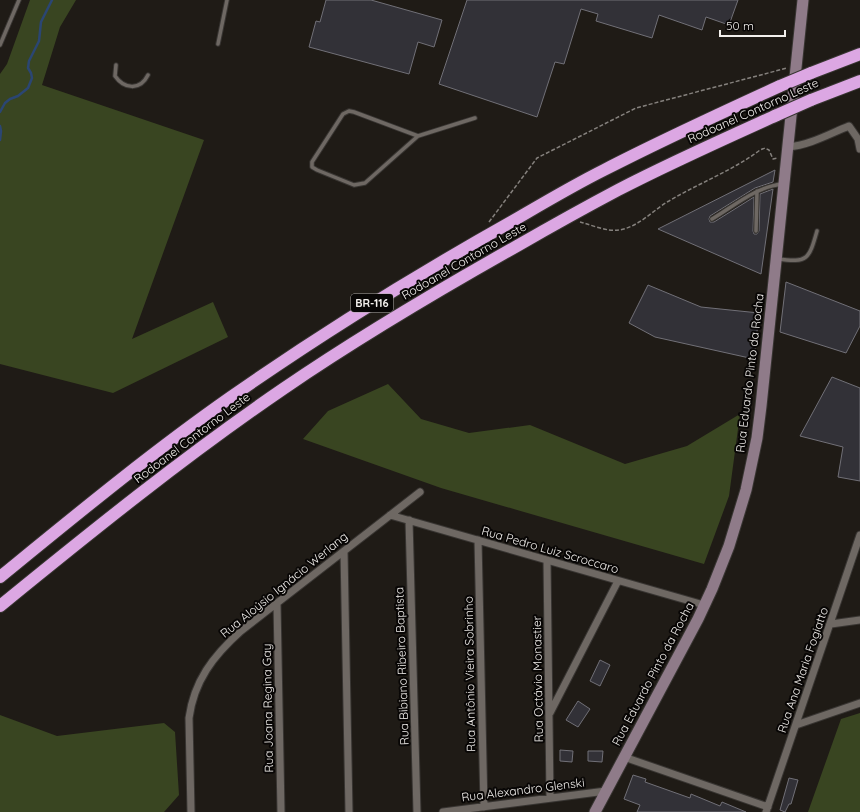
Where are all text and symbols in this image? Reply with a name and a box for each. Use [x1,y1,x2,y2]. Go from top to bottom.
scale bar [720,12,785,38]
text: 50 m [726,18,754,33]
street label: Rodoanel Contorno Leste [685,75,821,146]
street label: Rodoanel Contorno Leste [399,219,529,302]
street label: Rua Eduardo Pinto da Rocha [732,292,767,453]
road number: BR-116 [351,294,393,312]
street label: Rodoanel Contorno Leste [131,389,253,486]
street label: Rua Pedro Luiz Scroccaro [480,523,620,576]
street label: Rua Aloýsio Ignácio Werlang [217,529,350,641]
street label: Rua Bibiano Ribeiro Baptista [391,587,412,745]
street label: Rua Antônio Vieira Sobrinho [461,596,478,752]
street label: Rua Eduardo Pinto da Rocha [608,599,697,748]
street label: Rua Ana Maria Fogiatto [774,605,831,735]
street label: Rua Octávio Monastier [529,615,546,742]
street label: Rua Joana Regina Gay [259,643,276,773]
street label: Rua Alexandro Glenski [461,775,585,804]

